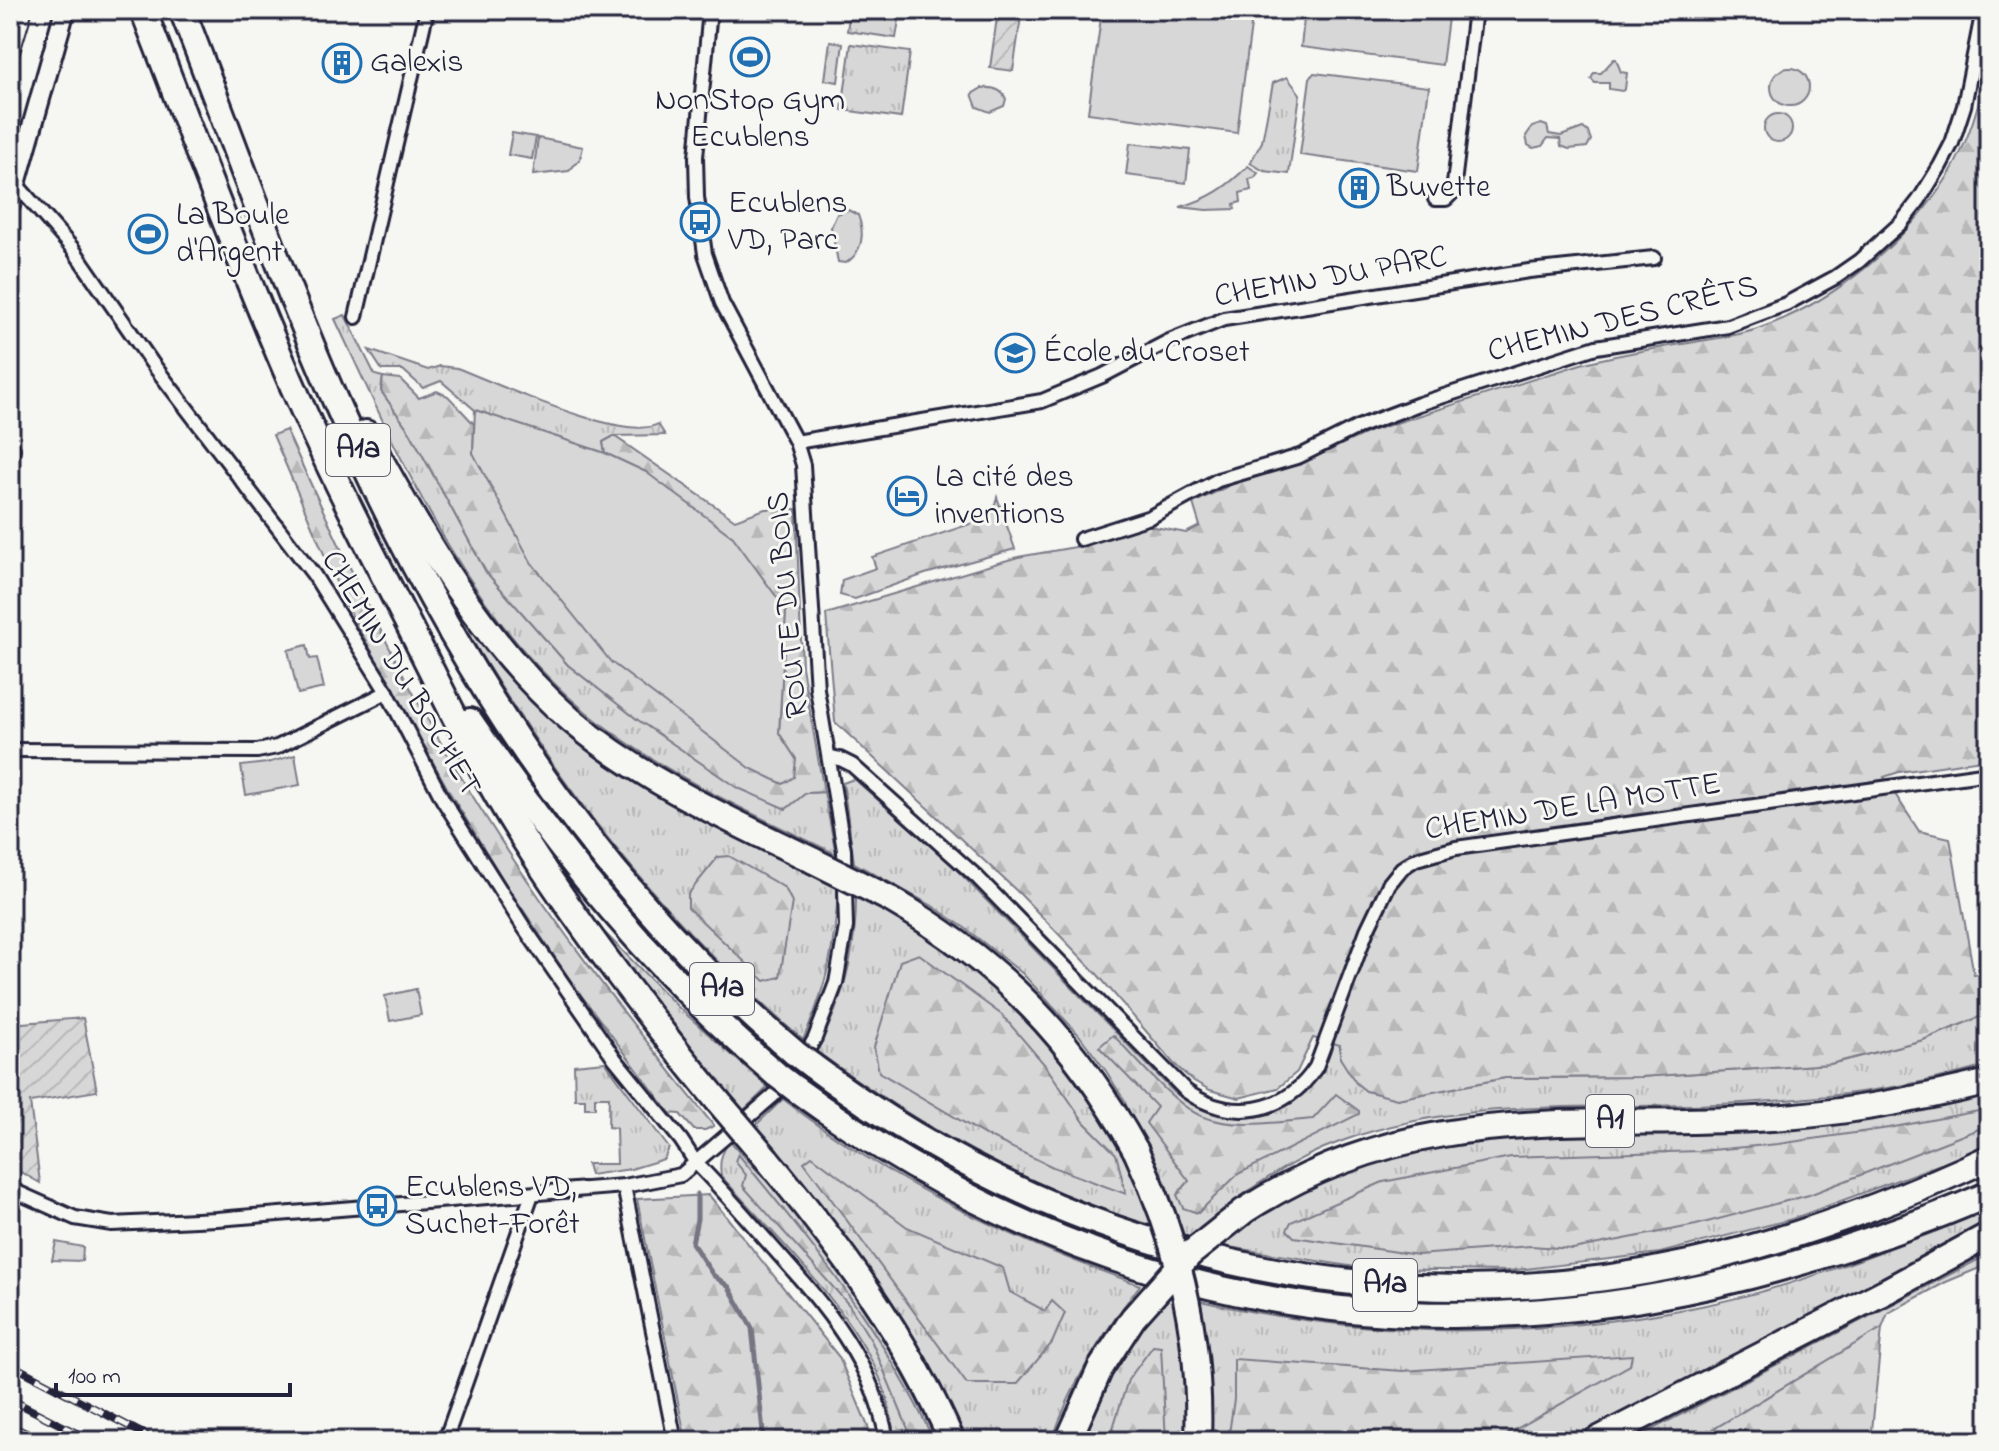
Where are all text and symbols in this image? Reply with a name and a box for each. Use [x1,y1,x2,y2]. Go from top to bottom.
sports icon: NonStop Gym Ecublens [729,36,771,78]
place label: Galexis [370,40,463,87]
building icon: Galexis [321,42,363,84]
place label: NonStop Gym Ecublens [655,78,845,162]
place label: Buvette [1386,165,1491,212]
building icon: Buvette [1338,167,1380,209]
place label: Ecublens VD, Parc [727,181,848,265]
place label: La Boule d'Argent [176,193,290,277]
bus stop icon: Ecublens VD, Parc [679,201,721,243]
sports icon: La Boule d'Argent [127,213,169,255]
street label: CHEMIN DU PARC [1211,234,1451,322]
street label: CHEMIN DES CRÊTS [1483,264,1763,376]
place label: École du Croset [1043,330,1250,377]
school or university icon: École du Croset [994,332,1036,374]
road number: A1a [326,424,390,476]
place label: La cité des inventions [935,455,1074,539]
hotel icon: La cité des inventions [886,475,928,517]
street label: ROUTE DU BOIS [756,490,822,720]
street label: CHEMIN DU BOCHET [308,542,492,806]
street label: CHEMIN DE LA MOTTE [1422,761,1724,855]
road number: A1a [690,963,754,1015]
road number: A1 [1586,1095,1634,1147]
place label: Ecublens VD, Suchet-Forêt [405,1165,580,1249]
bus stop icon: Ecublens VD, Suchet-Forêt [356,1185,398,1227]
road number: A1a [1353,1259,1417,1311]
scale bar [56,1347,290,1397]
text: 100 m [68,1360,121,1395]

